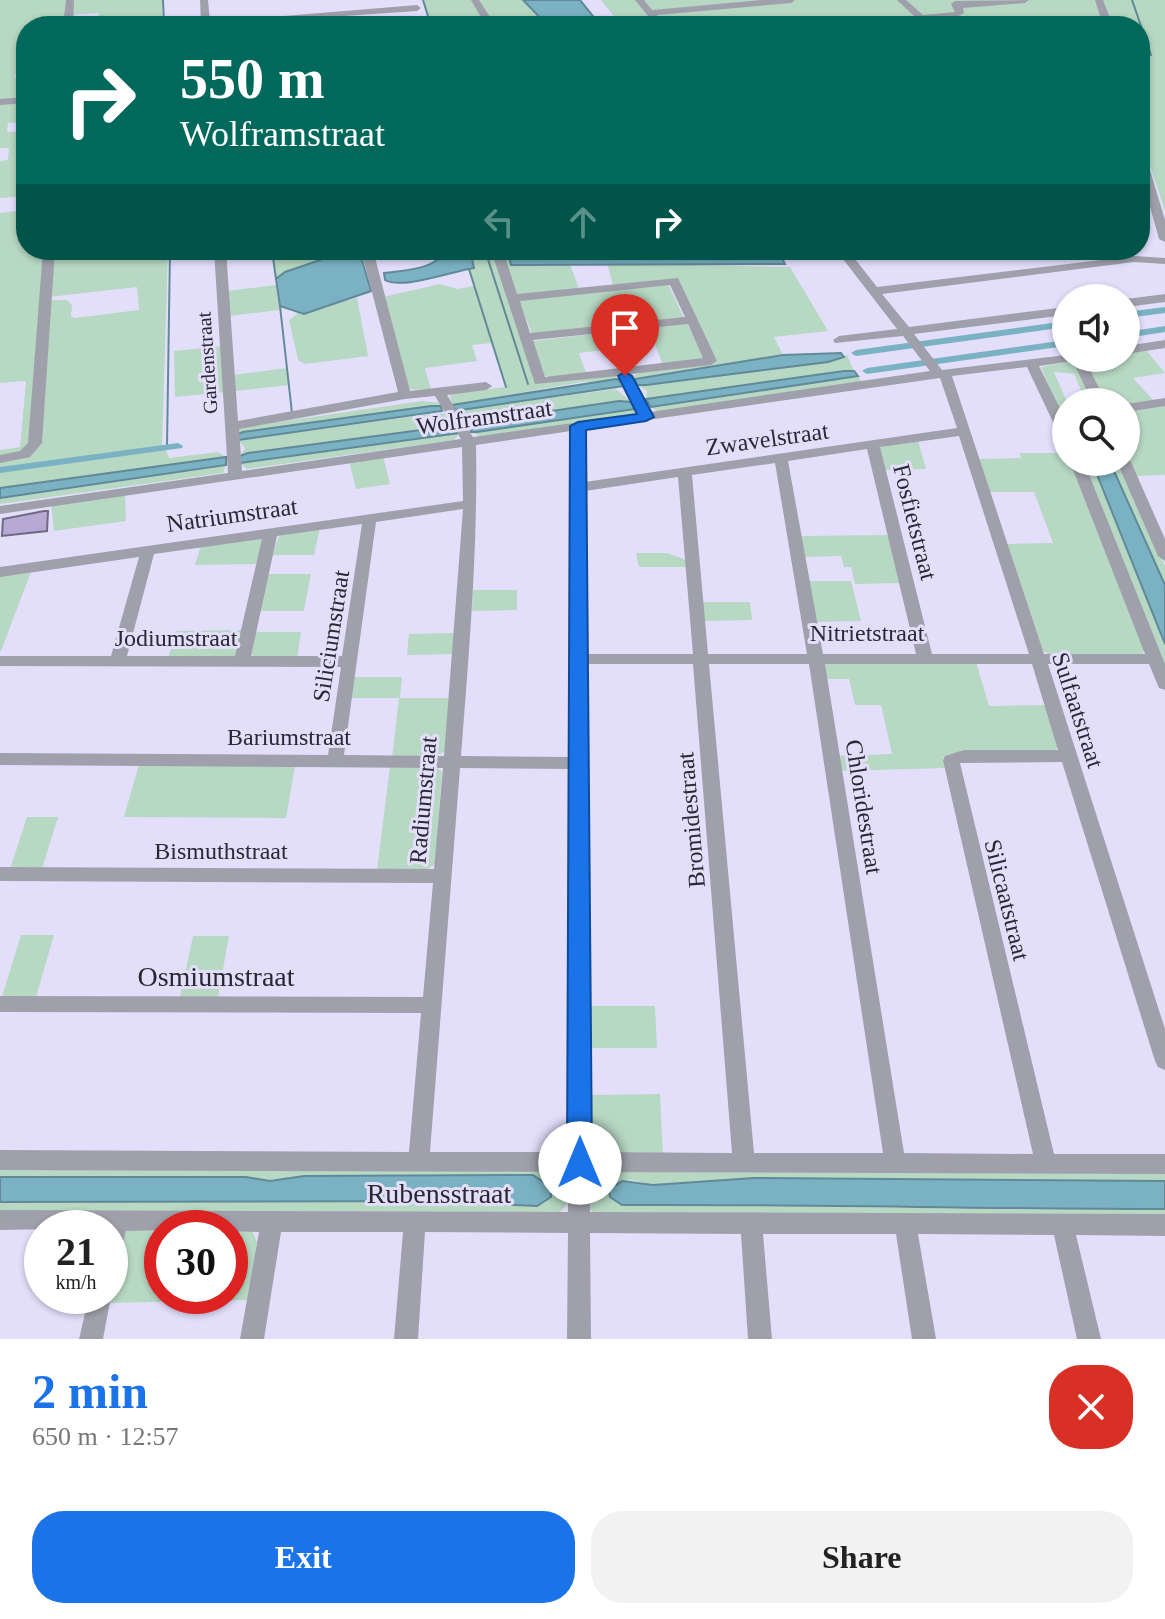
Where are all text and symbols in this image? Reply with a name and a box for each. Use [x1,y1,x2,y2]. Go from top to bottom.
icon: right [48,48,152,152]
text: 550 m [180,48,325,110]
text: Wolframstraat [180,114,385,154]
icon: left [477,200,521,244]
icon: ahead [561,200,605,244]
icon: right [645,200,689,244]
map controls [1052,284,1140,476]
button: sound [1052,284,1140,372]
pin [591,294,659,376]
icon: arrive [603,306,647,350]
street label: Gardenstraat [192,311,222,415]
button: search [1052,388,1140,476]
street label: Wolframstraat [415,395,554,439]
street label: Zwavelstraat [704,417,831,460]
street label: Fosfietstraat [888,461,942,583]
street label: Natriumstraat [165,493,299,537]
street label: Siliciumstraat [308,568,354,704]
street label: Nitrietstraat [810,620,925,646]
street label: Jodiumstraat [115,625,238,651]
street label: Sulfaatstraat [1047,649,1109,771]
street label: Bariumstraat [227,724,351,750]
street label: Radiumstraat [404,735,442,865]
street label: Chloridestraat [841,738,888,877]
street label: Bromidestraat [672,751,710,889]
street label: Silicaatstraat [979,837,1035,964]
street label: Bismuthstraat [154,838,288,864]
street label: Osmiumstraat [137,961,295,992]
position arrow [538,1121,622,1205]
street label: Rubensstraat [367,1178,512,1209]
speed limit sign: 30 [144,1210,248,1314]
text: 21 [56,1229,96,1274]
text: km/h [55,1271,97,1293]
text: 2 min [32,1365,148,1418]
button: close [1049,1365,1133,1449]
text: 650 m · 12:57 [32,1422,179,1451]
button: Exit [32,1511,575,1603]
button: Share [591,1511,1133,1603]

